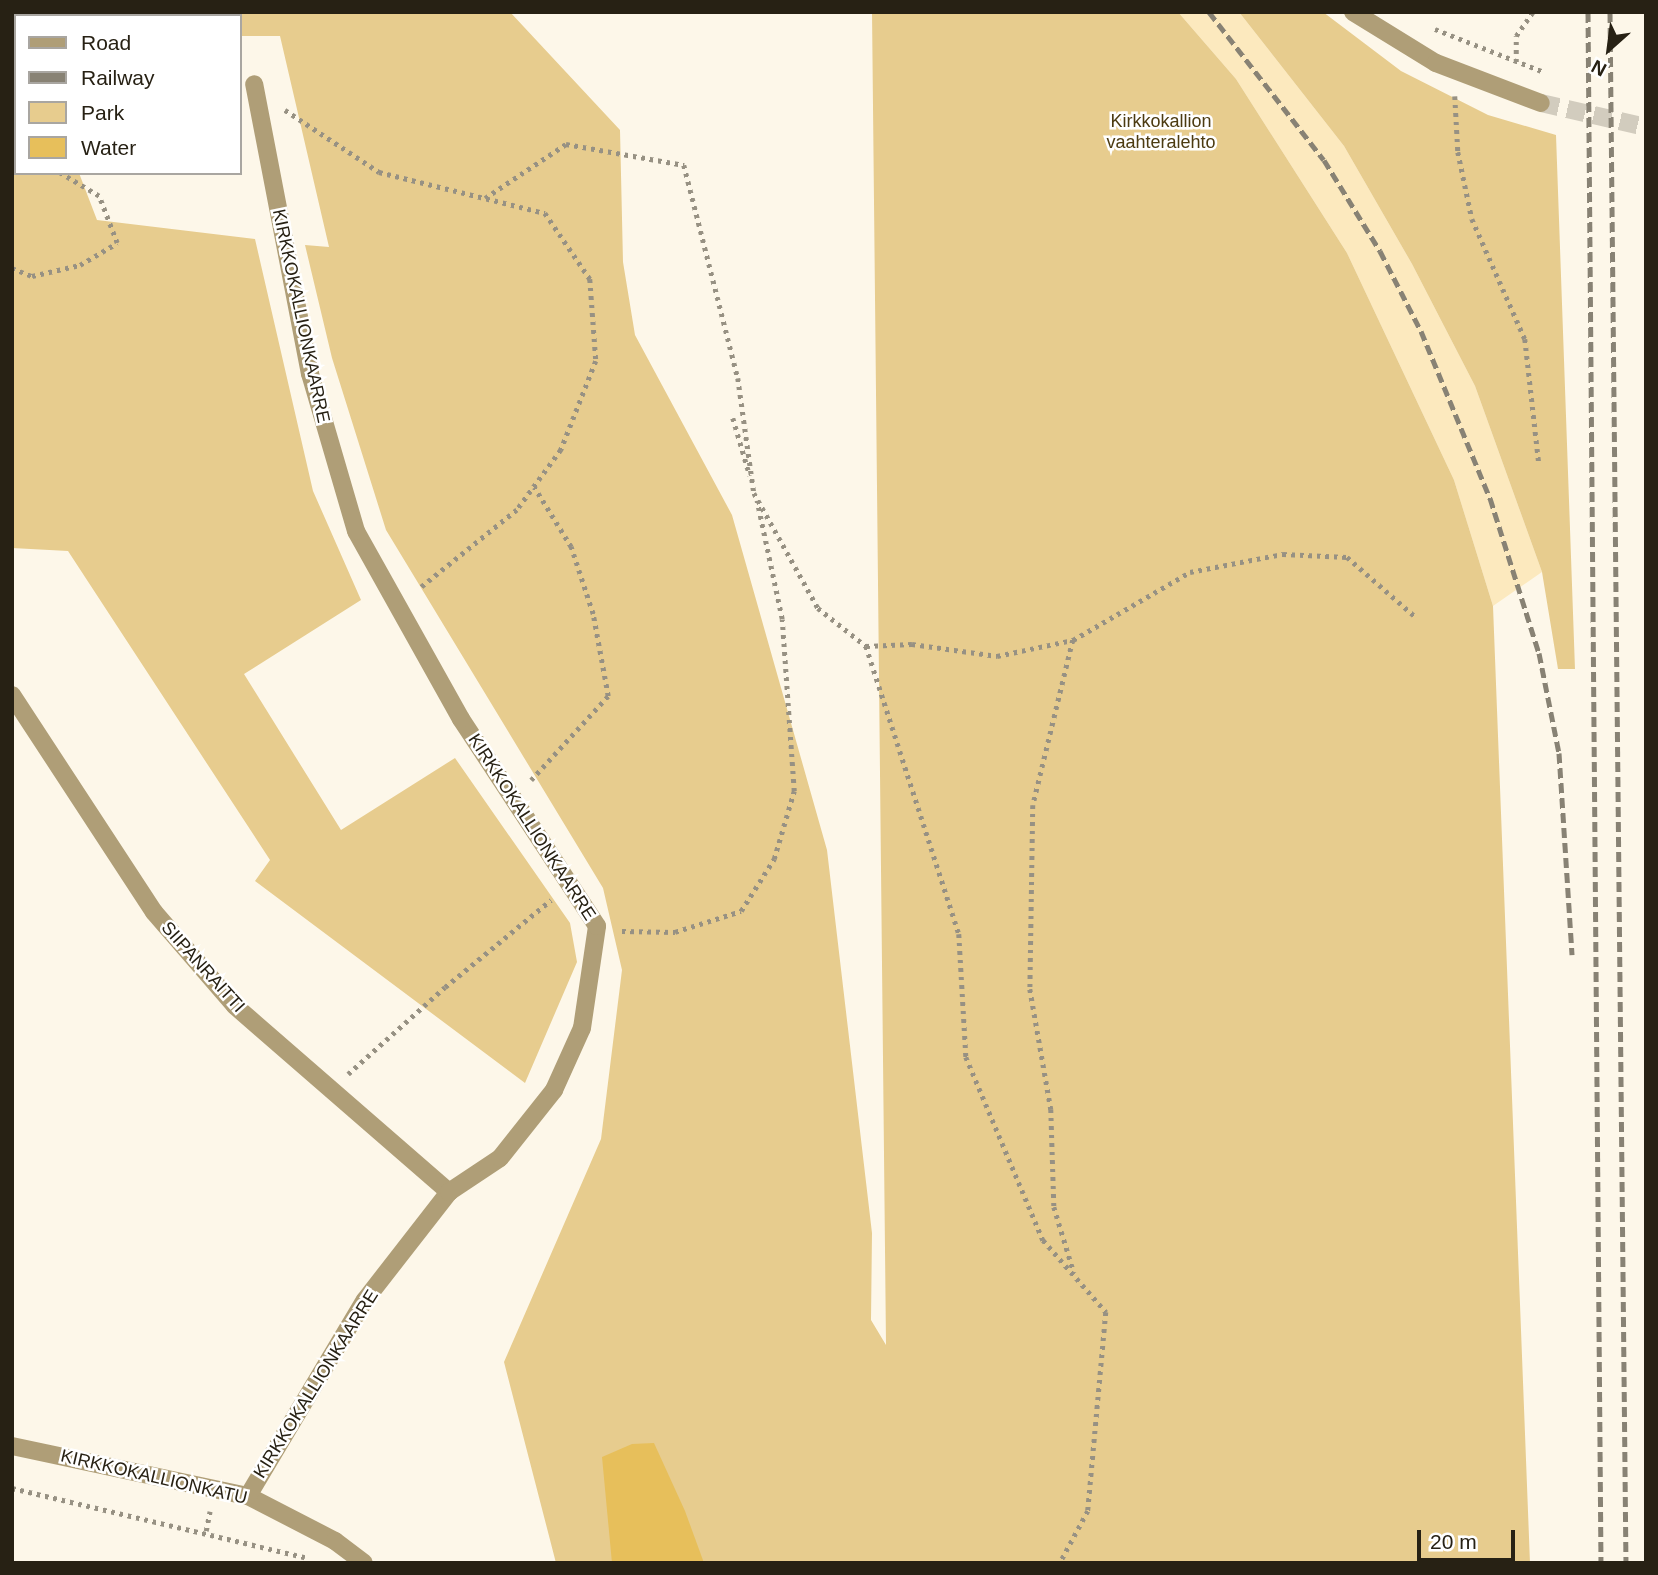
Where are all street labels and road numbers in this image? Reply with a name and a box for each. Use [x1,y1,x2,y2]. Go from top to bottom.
street label: KIRKKOKALLIONKAARRE [268,207,334,425]
street label: KIRKKOKALLIONKAARRE [464,730,600,924]
street label: SIIPANRAITTI [157,917,249,1017]
street label: KIRKKOKALLIONKAARRE [249,1286,383,1482]
street label: KIRKKOKALLIONKATU [59,1445,249,1509]

